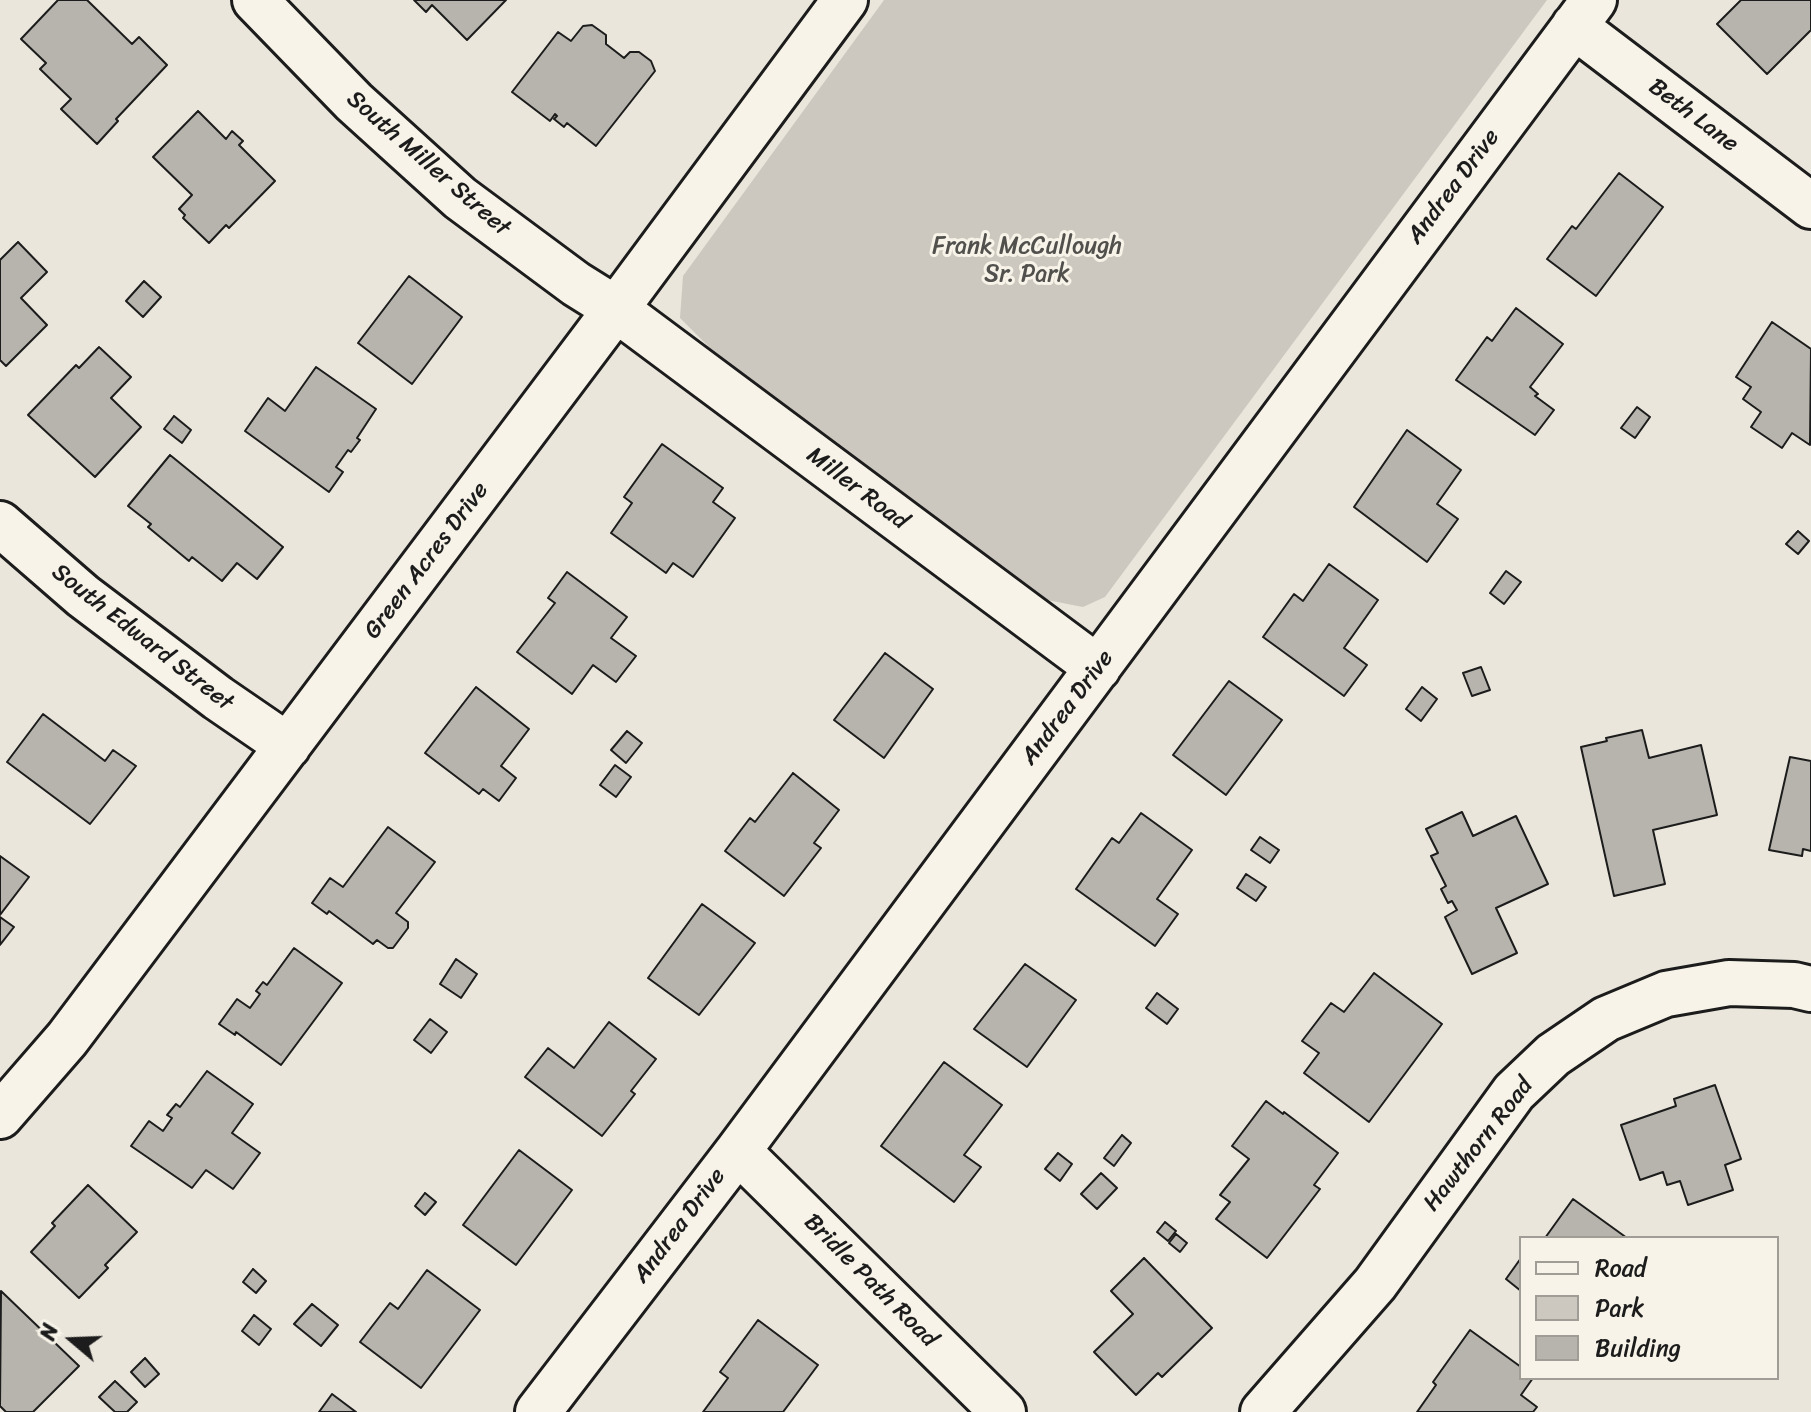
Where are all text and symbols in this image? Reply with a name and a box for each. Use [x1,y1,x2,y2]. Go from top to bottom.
street label: Beth Lane [1642,73,1744,159]
street label: South Miller Street [340,85,516,243]
street label: Andrea Drive [1402,124,1506,250]
park label: Frank McCullough Sr. Park [932,233,1122,289]
street label: Miller Road [801,441,913,537]
street label: Green Acres Drive [359,477,495,645]
street label: South Edward Street [45,558,239,718]
street label: Andrea Drive [1016,645,1120,771]
street label: Hawthorn Road [1418,1073,1540,1217]
street label: Andrea Drive [628,1163,732,1289]
street label: Bridle Path Road [797,1208,943,1354]
legend [1519,1236,1779,1380]
text: Road [1595,1247,1646,1289]
text: Park [1595,1287,1644,1329]
north arrow [32,1300,112,1380]
text: N [28,1318,70,1346]
text: Building [1595,1327,1681,1369]

